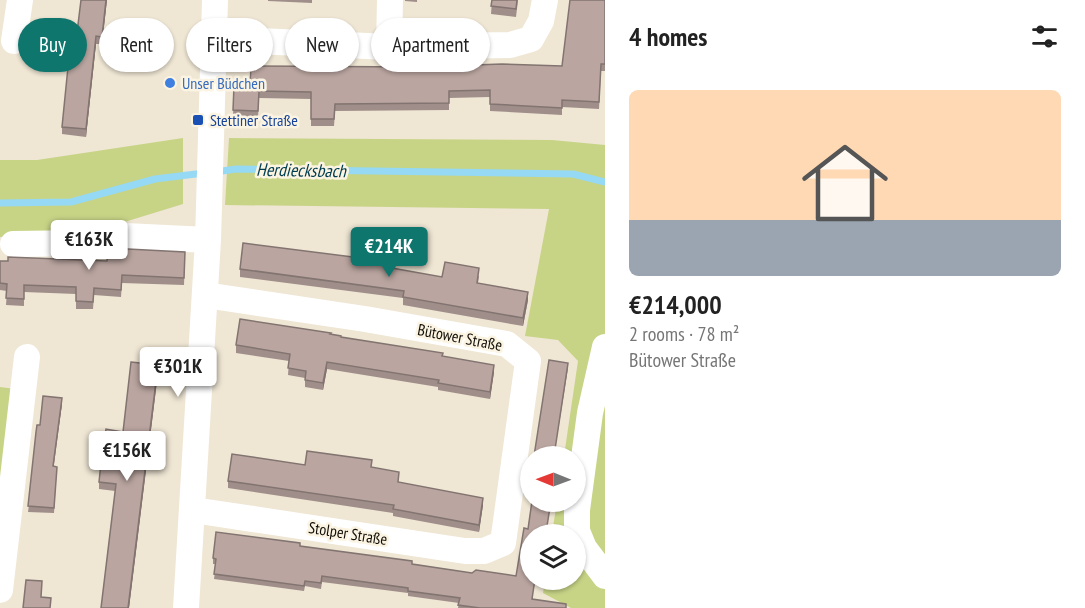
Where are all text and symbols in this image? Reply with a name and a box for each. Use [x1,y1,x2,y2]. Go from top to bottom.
chip: Buy [18,18,87,72]
chip: Rent [99,18,174,72]
chip: Filters [186,18,273,72]
chip: New [285,18,359,72]
chip: Apartment [371,18,490,72]
text: 4 homes [629,20,707,53]
icon: filters [1028,20,1061,53]
place label: Unser Büdchen [182,73,265,93]
marker: Unser Büdchen [163,76,177,90]
place label: Stettiner Straße [210,110,298,130]
marker: Stettiner Straße [191,113,205,127]
icon: home [791,129,899,237]
water label: Herdiecksbach [256,158,347,182]
pin: €163K [47,220,131,271]
text: €163K [65,226,113,252]
pin: €214K [347,227,431,278]
text: €214K [365,233,413,259]
text: €214,000 [629,288,722,321]
street label: Bütower Straße [416,319,504,355]
text: 2 rooms · 78 m² [629,321,739,347]
pin: €301K [136,347,220,398]
text: Bütower Straße [629,347,736,373]
text: €301K [154,353,202,379]
pin: €156K [85,431,169,482]
text: €156K [103,437,151,463]
north arrow [520,446,586,512]
map controls [520,446,586,590]
street label: Stolper Straße [307,517,389,549]
button: layers [520,524,586,590]

